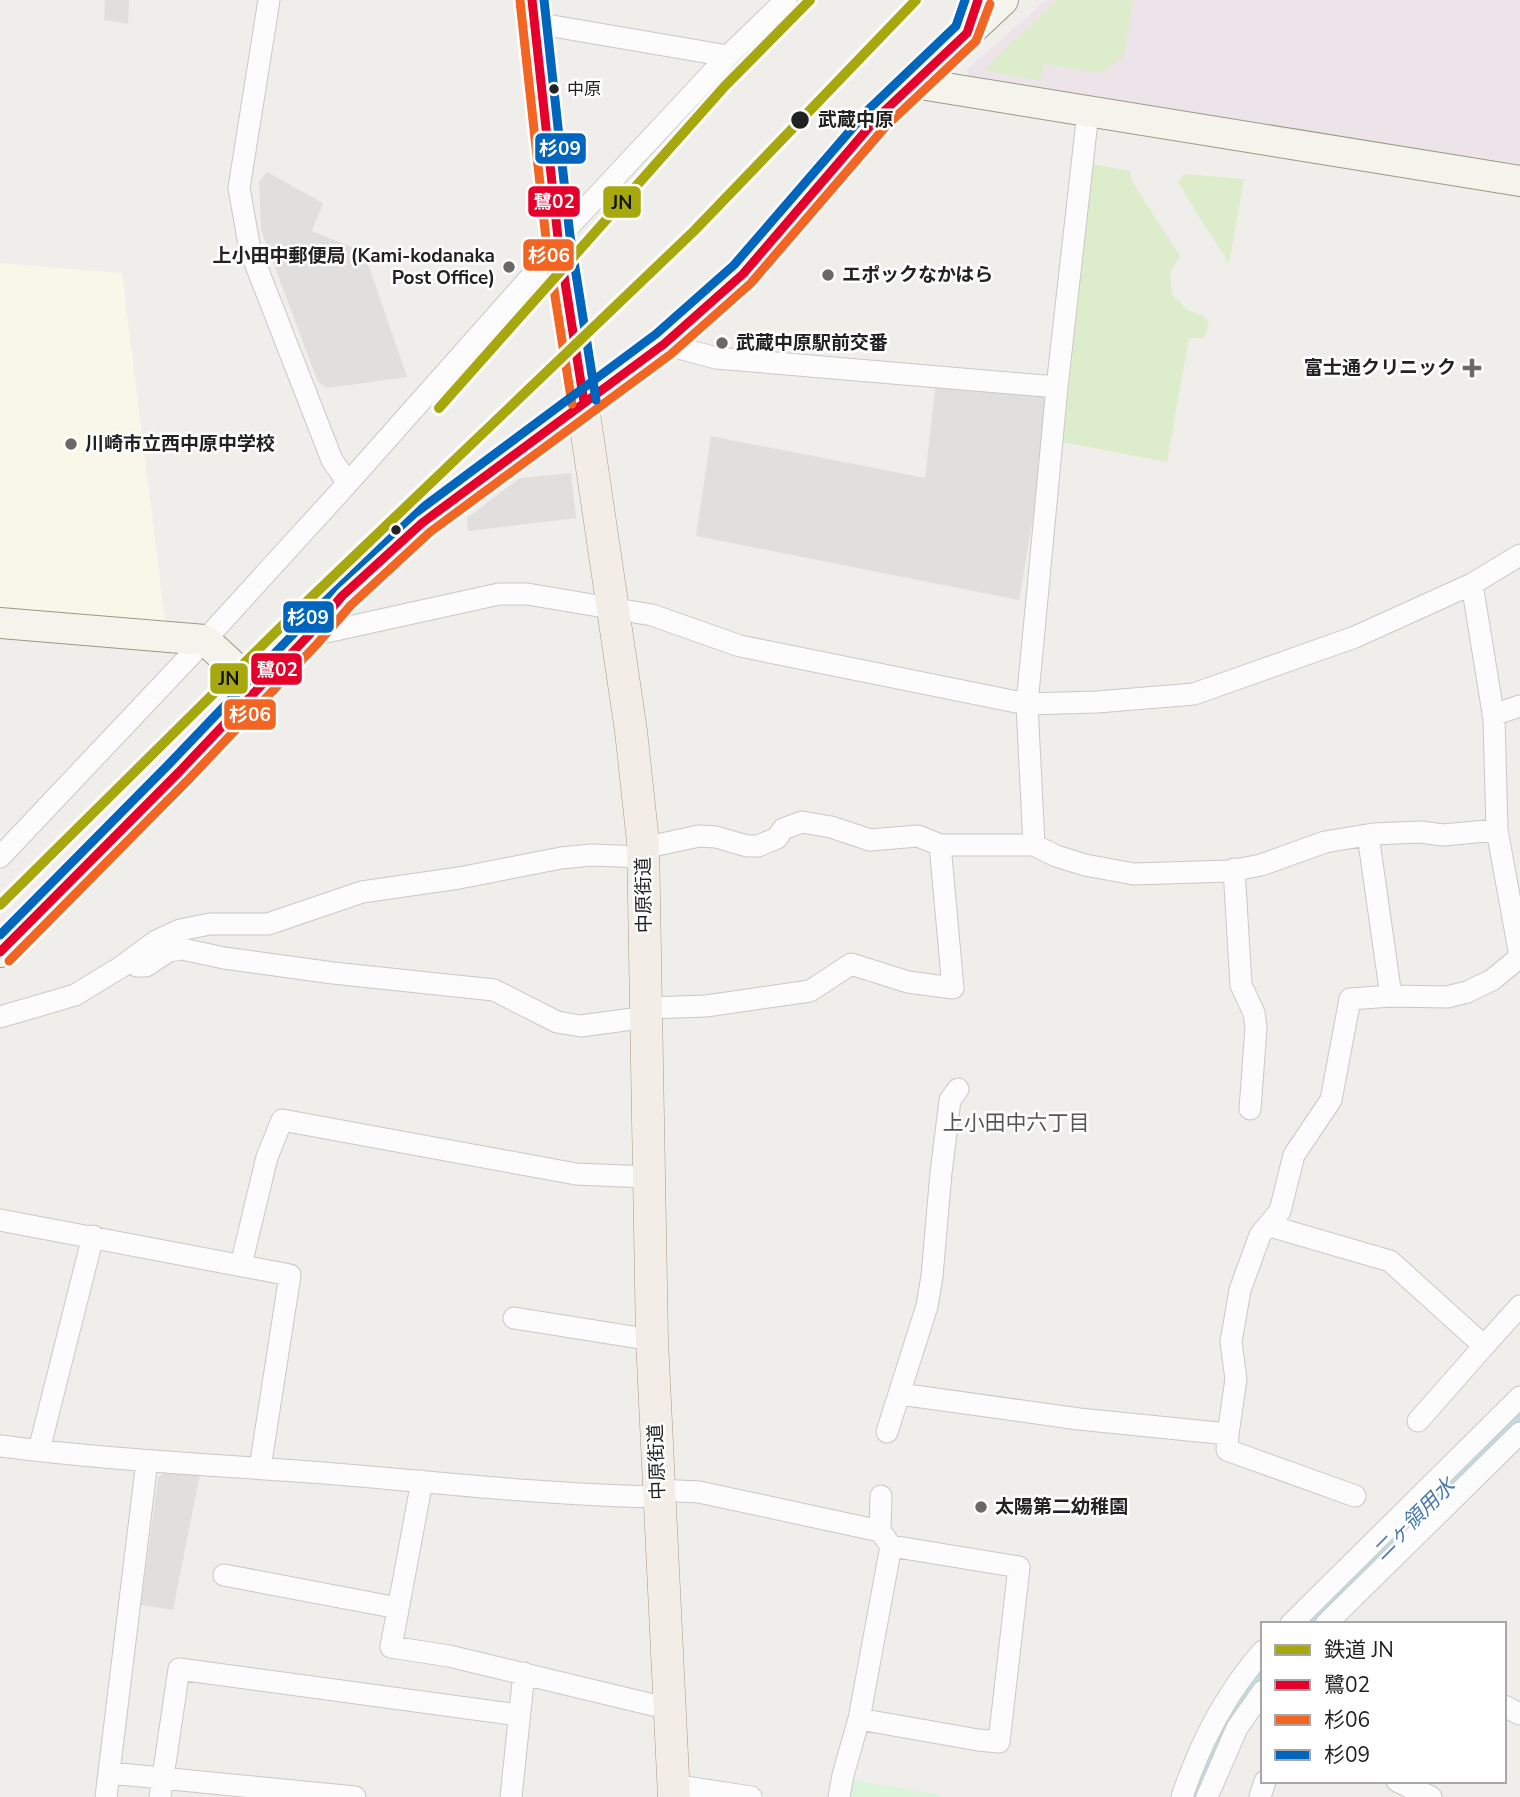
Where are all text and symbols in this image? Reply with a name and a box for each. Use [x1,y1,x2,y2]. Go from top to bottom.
place label: 中原 [567,78,601,101]
marker: 中原 [547,82,561,96]
place label: 武蔵中原 [818,107,894,133]
marker: 武蔵中原 [789,109,811,131]
line badge: 杉09 [534,132,587,165]
text: 杉09 [539,136,581,162]
line badge: 鷺02 [527,185,581,218]
line badge: JN [602,185,642,219]
text: 鷺02 [533,189,575,215]
text: JN [611,190,632,216]
line badge: 杉06 [522,238,575,272]
place label: 上小田中郵便局 (Kami-kodanaka Post Office) [213,243,495,291]
text: 杉06 [528,243,570,269]
marker: 上小田中郵便局 (Kami-kodanaka Post Office) [501,259,517,275]
place label: エポックなかはら [842,262,993,288]
marker: エポックなかはら [820,267,836,283]
place label: 武蔵中原駅前交番 [736,330,888,356]
marker: 武蔵中原駅前交番 [714,335,730,351]
place label: 富士通クリニック [1304,355,1456,381]
marker: 富士通クリニック [1462,358,1482,378]
place label: 川崎市立西中原中学校 [85,431,275,457]
marker: 川崎市立西中原中学校 [63,436,79,452]
unlabelled marker [389,523,403,537]
line badge: 杉09 [282,600,335,634]
text: 杉09 [287,605,329,631]
line badge: 鷺02 [250,652,303,686]
text: 鷺02 [256,657,298,683]
line badge: JN [209,662,249,695]
text: JN [218,666,239,692]
line badge: 杉06 [223,698,277,731]
text: 杉06 [229,702,271,728]
street label: 中原街道 [630,857,658,933]
district label: 上小田中六丁目 [943,1109,1090,1137]
street label: 中原街道 [643,1424,671,1500]
water label: 二ヶ領用水 [1367,1471,1462,1566]
place label: 太陽第二幼稚園 [995,1494,1128,1520]
marker: 太陽第二幼稚園 [973,1499,989,1515]
legend [1261,1622,1506,1783]
text: 鉄道 JN [1324,1636,1394,1664]
text: 鷺02 [1324,1671,1370,1699]
text: 杉06 [1324,1706,1370,1734]
text: 杉09 [1324,1741,1370,1769]

